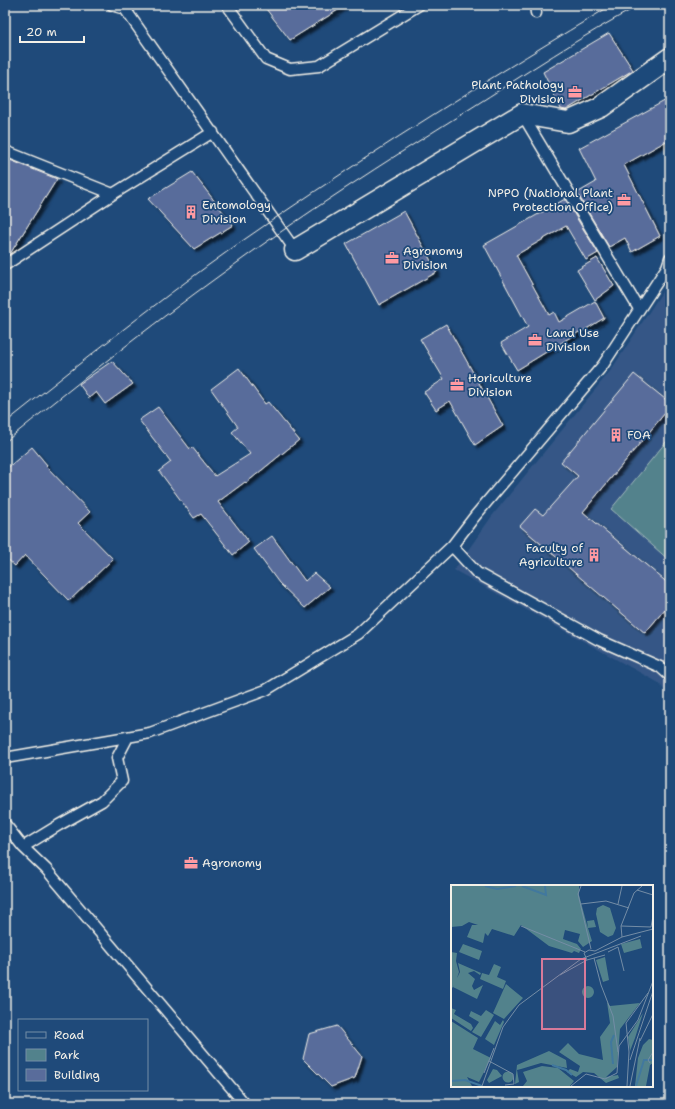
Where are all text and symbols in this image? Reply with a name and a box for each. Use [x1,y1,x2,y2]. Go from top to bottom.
scale bar [20,18,84,44]
text: 20 m [26,24,57,40]
place label: Plant Pathology Division [471,77,564,107]
office icon: Plant Pathology Division [567,84,583,100]
place label: NPPO (National Plant Protection Office) [488,185,613,215]
office icon: NPPO (National Plant Protection Office) [616,192,632,208]
place label: Entomology Division [202,197,271,227]
building icon: Entomology Division [183,204,199,220]
place label: Agronomy Division [403,243,463,273]
office icon: Agronomy Division [384,250,400,266]
place label: Land Use Division [546,325,600,355]
office icon: Land Use Division [527,332,543,348]
place label: Horiculture Division [468,370,532,400]
office icon: Horiculture Division [449,377,465,393]
building icon: FOA [608,427,624,443]
place label: FOA [627,427,651,443]
place label: Faculty of Agriculture [519,540,584,570]
building icon: Faculty of Agriculture [586,547,602,563]
office icon: Agronomy [183,855,199,871]
place label: Agronomy [202,855,262,871]
inset map [451,885,653,1087]
legend [18,1019,148,1091]
text: Road [54,1027,85,1043]
text: Park [54,1047,80,1063]
text: Building [54,1067,100,1083]

